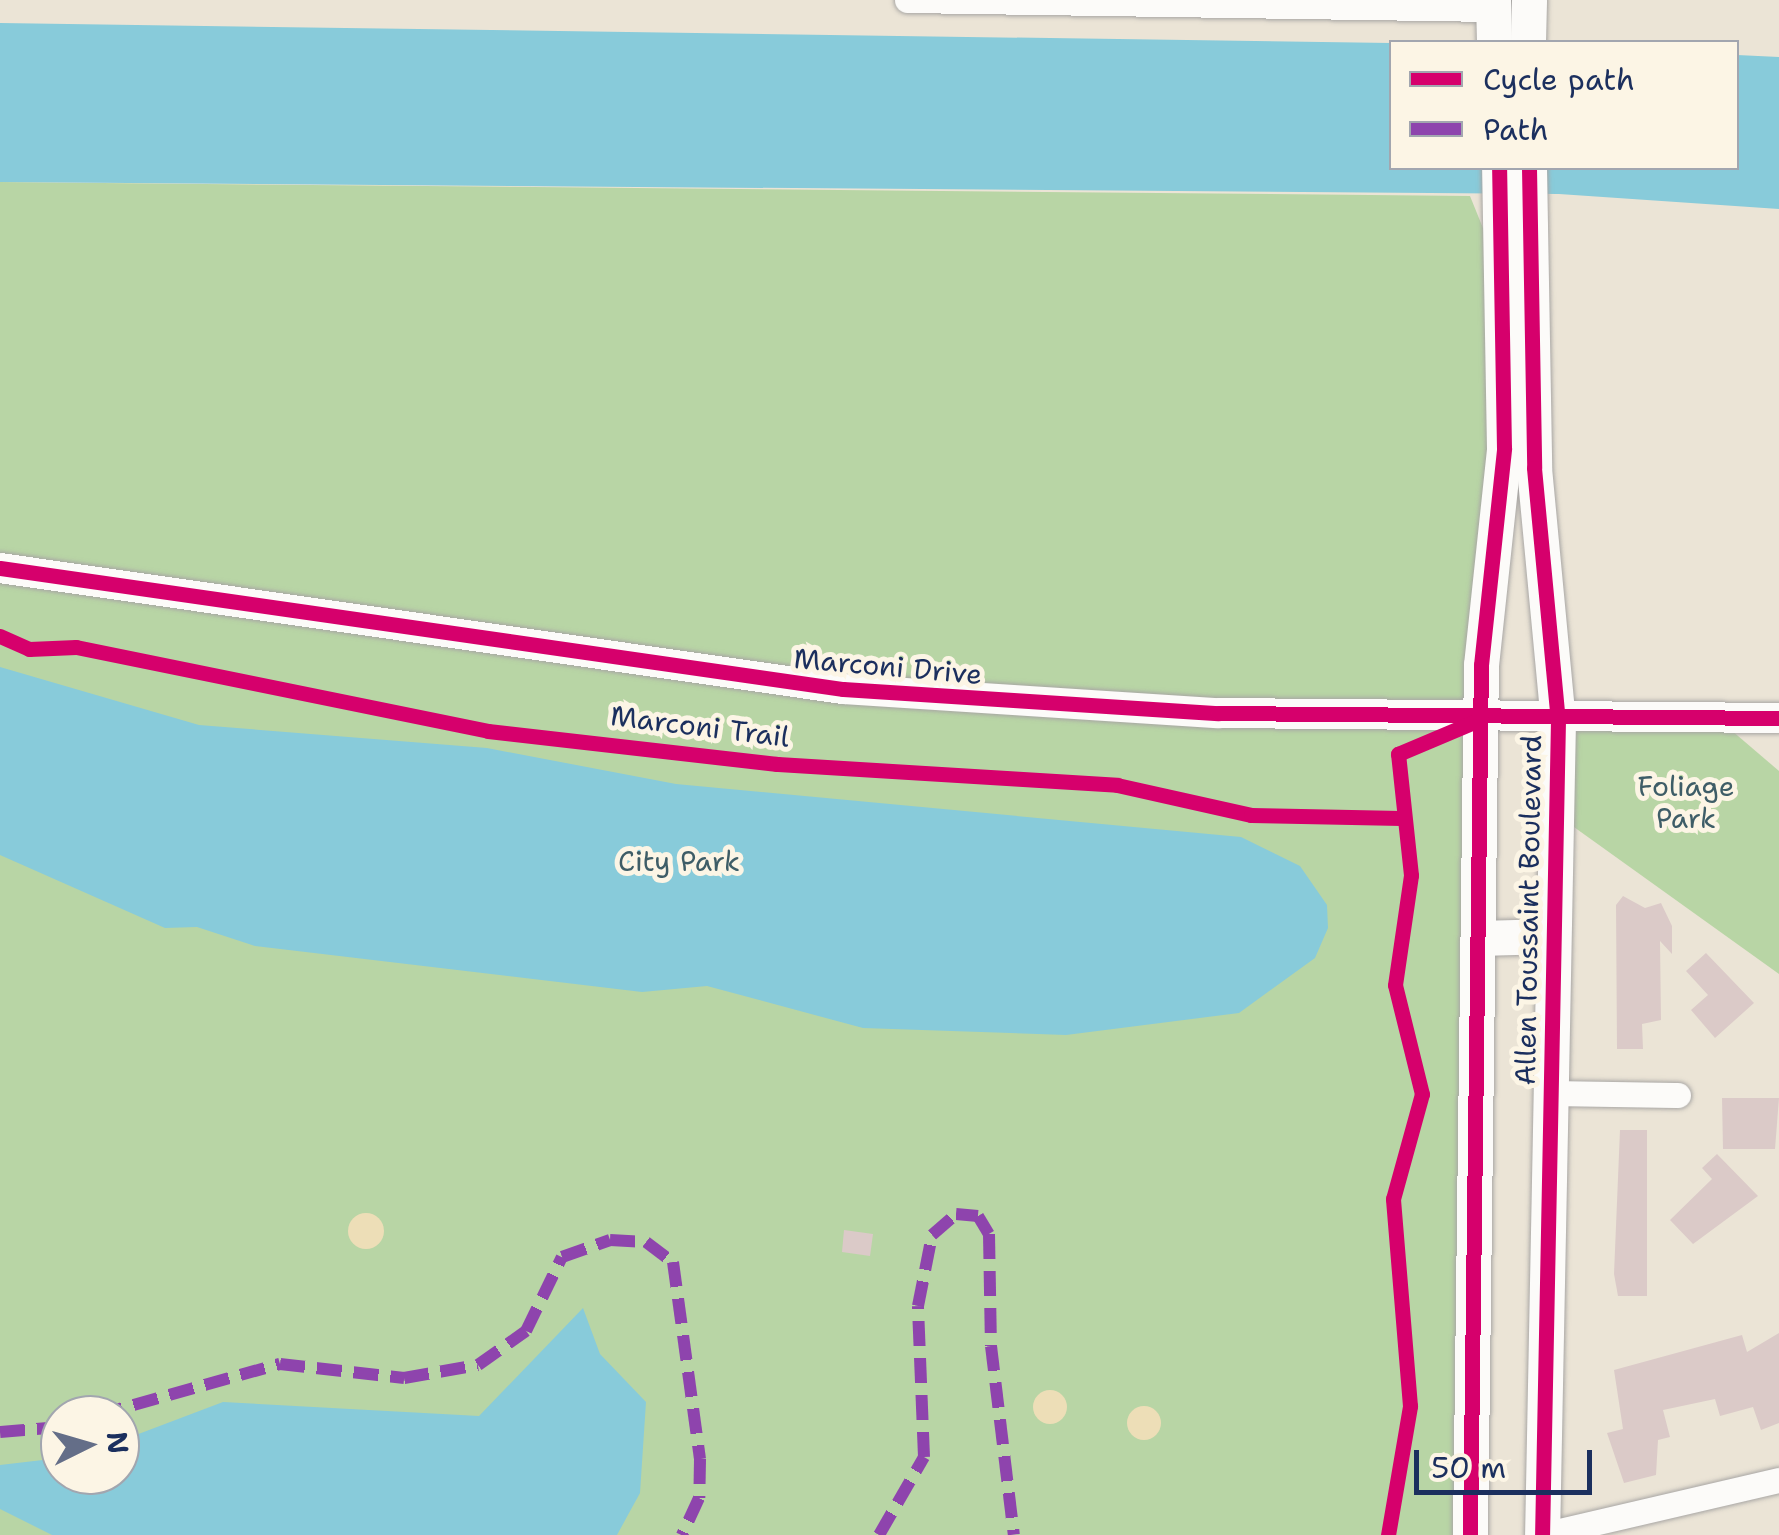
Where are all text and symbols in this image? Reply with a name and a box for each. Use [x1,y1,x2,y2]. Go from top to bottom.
legend [1389,40,1739,170]
text: Cycle path [1483,59,1635,100]
text: Path [1483,109,1549,150]
street label: Marconi Drive [792,641,984,691]
street label: Marconi Trail [609,698,791,754]
street label: Allen Toussaint Boulevard [1508,734,1548,1086]
park label: Foliage Park [1637,769,1735,835]
park label: City Park [618,844,740,878]
north arrow [40,1395,140,1495]
text: N [98,1430,138,1455]
scale bar [1419,1430,1596,1492]
text: 50 m [1431,1447,1506,1488]

